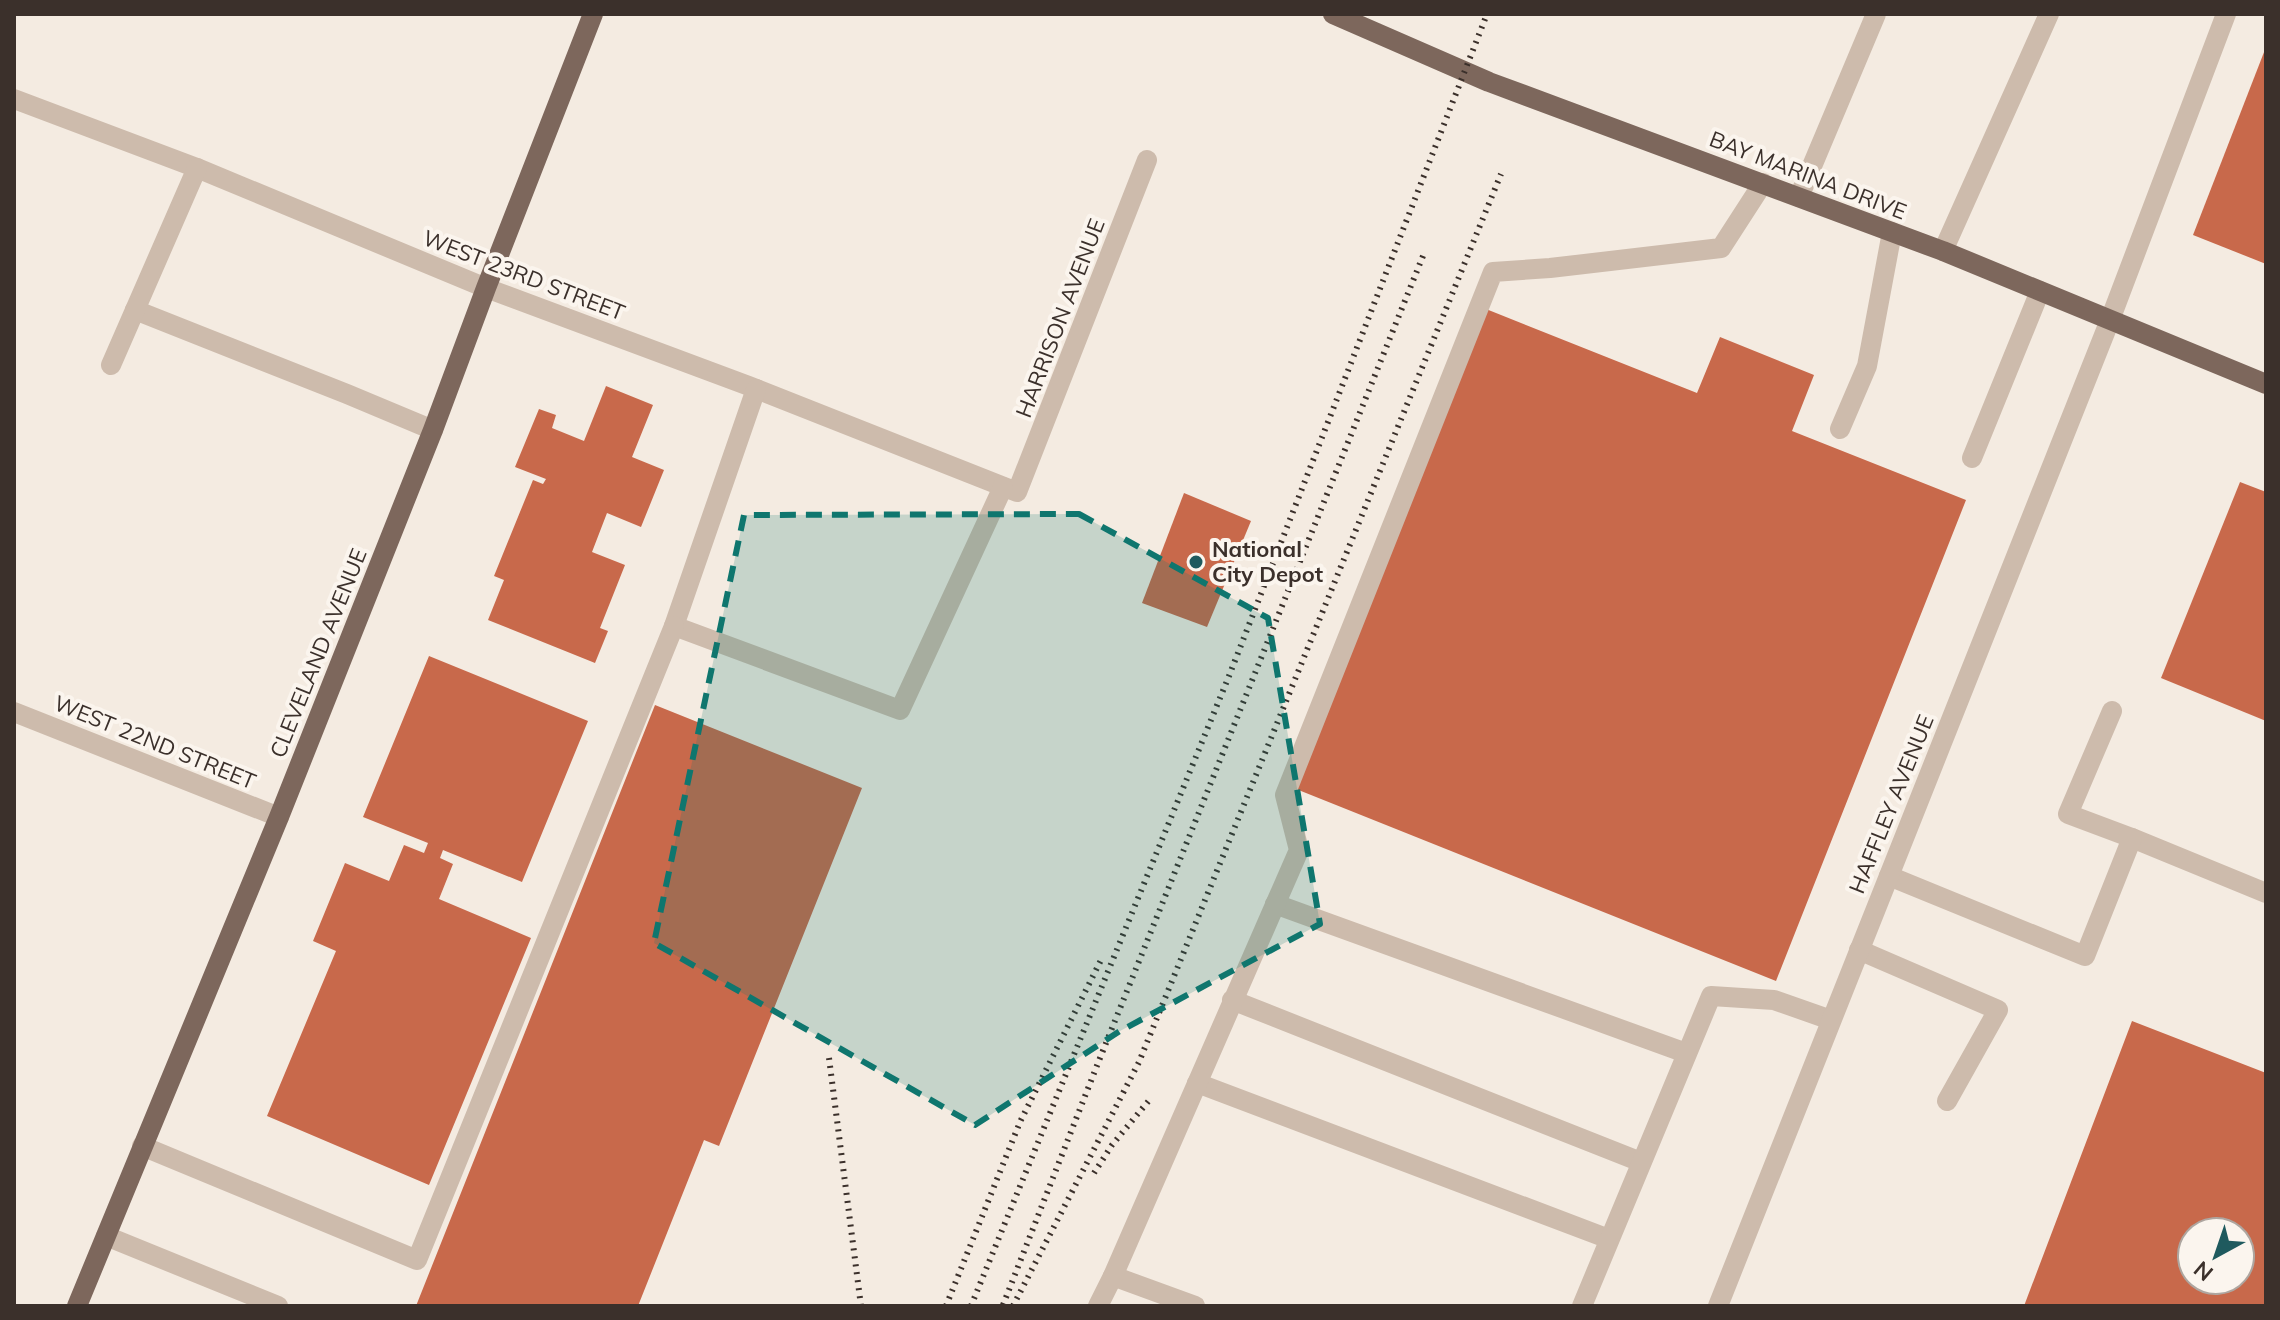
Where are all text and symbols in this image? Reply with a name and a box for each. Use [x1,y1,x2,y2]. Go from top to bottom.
street label: BAY MARINA DRIVE [1706,125,1910,225]
street label: HARRISON AVENUE [1009,215,1111,421]
street label: WEST 23RD STREET [419,224,629,326]
place label: National City Depot [1212,535,1323,588]
street label: CLEVELAND AVENUE [263,544,373,762]
marker: National City Depot [1187,553,1205,571]
street label: WEST 22ND STREET [50,689,260,795]
street label: HAFFLEY AVENUE [1842,711,1940,897]
north arrow [2176,1216,2256,1296]
text: N [2188,1255,2219,1287]

